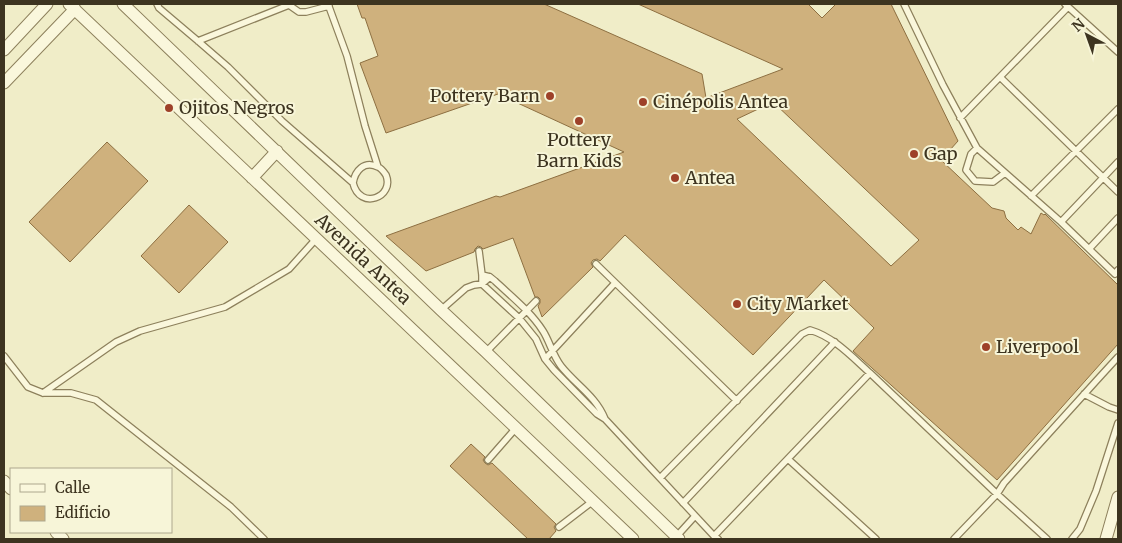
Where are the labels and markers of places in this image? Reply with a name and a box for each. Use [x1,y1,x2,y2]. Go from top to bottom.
place label: Pottery Barn [430,84,540,107]
marker: Pottery Barn [544,90,556,102]
place label: Cinépolis Antea [653,90,788,113]
place label: Ojitos Negros [179,96,295,119]
marker: Cinépolis Antea [637,96,649,108]
marker: Ojitos Negros [163,102,175,114]
marker: Pottery Barn Kids [573,115,585,127]
place label: Pottery Barn Kids [537,128,622,172]
place label: Gap [924,142,958,165]
marker: Gap [908,148,920,160]
place label: Antea [684,166,735,189]
marker: Antea [669,172,681,184]
place label: City Market [747,292,849,315]
marker: City Market [731,298,743,310]
place label: Liverpool [996,335,1079,358]
marker: Liverpool [980,341,992,353]

